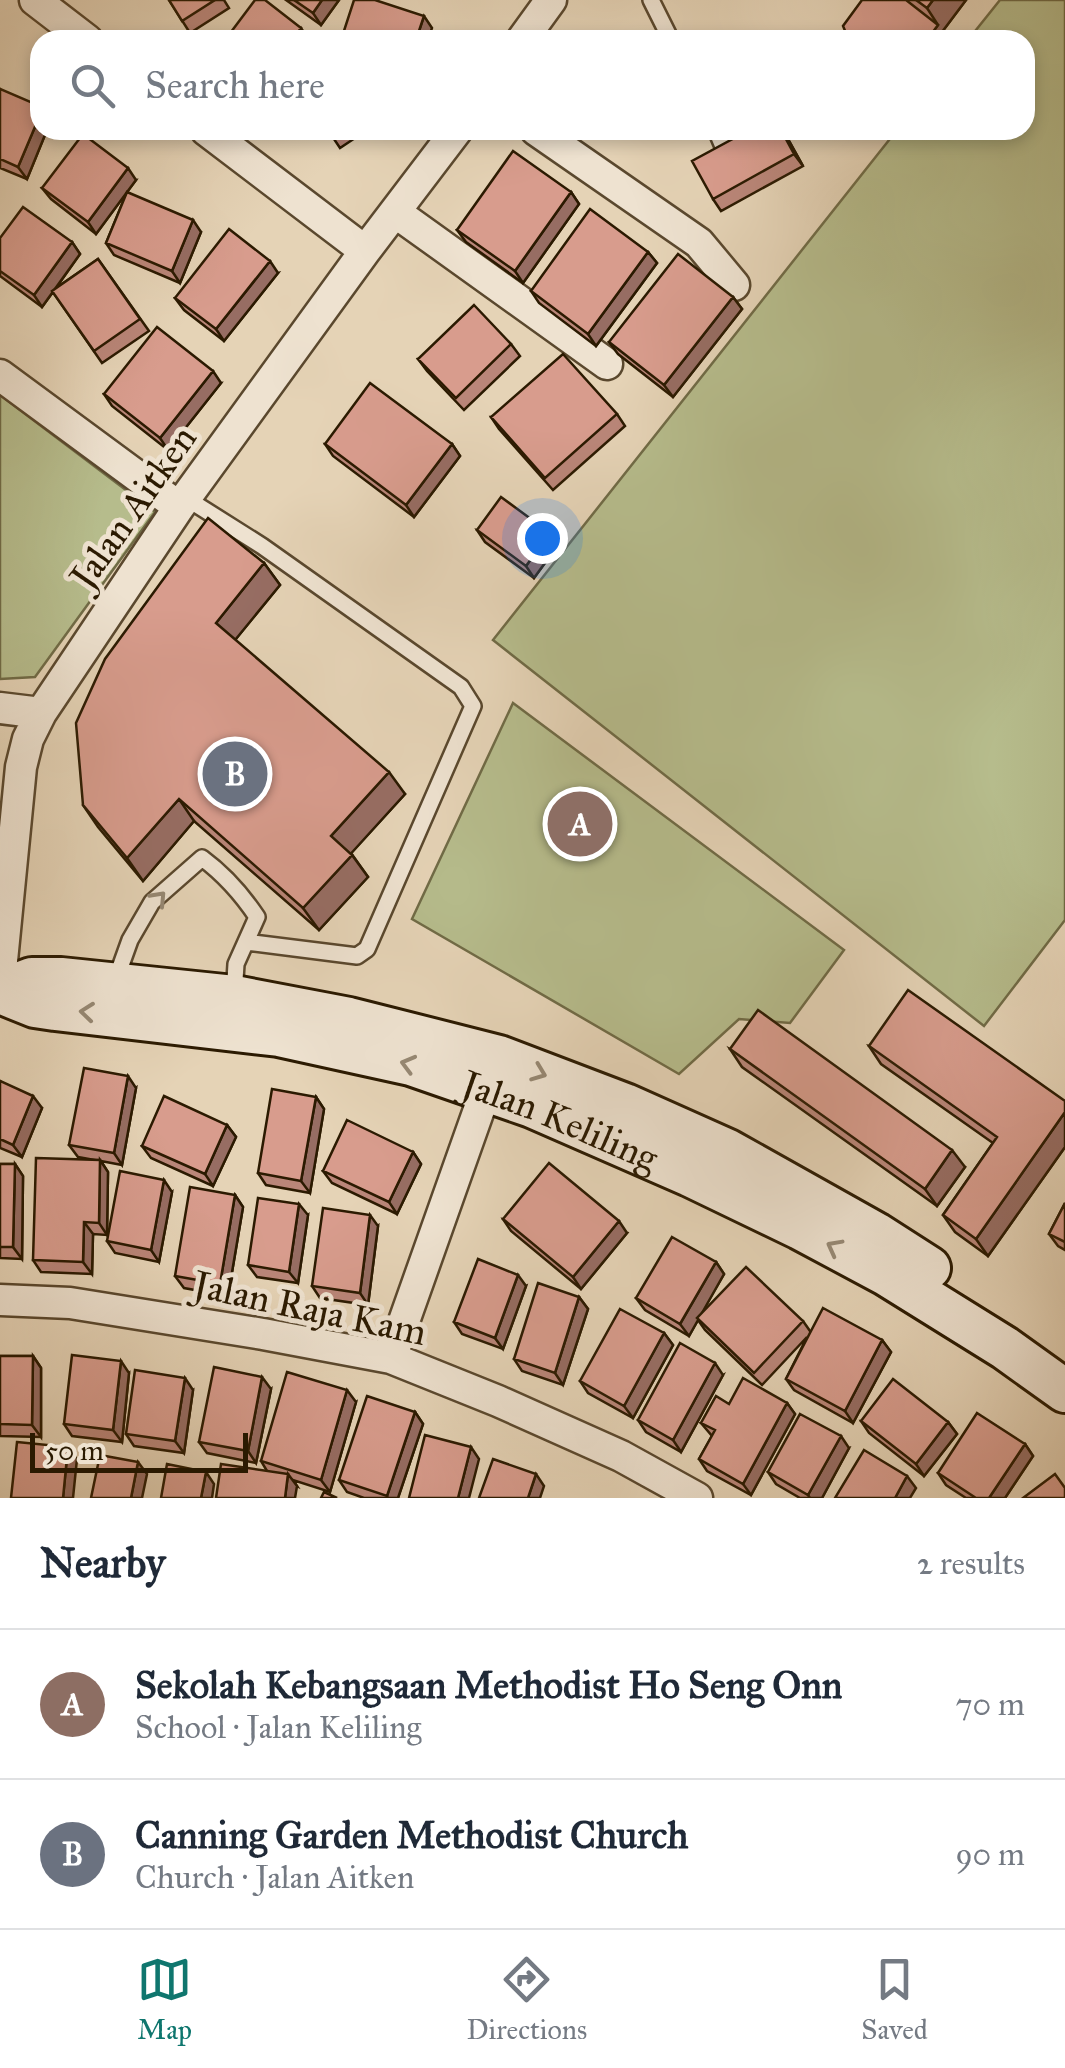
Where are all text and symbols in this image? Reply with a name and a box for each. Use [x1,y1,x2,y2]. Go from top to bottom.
search box [30,30,1035,140]
icon: search [65,58,120,113]
text: Search here [145,62,325,108]
street label: Jalan Aitken [58,417,207,601]
your location [517,513,568,564]
pin: B [202,736,268,812]
pin: A [548,786,612,862]
one-way arrow [147,891,165,909]
one-way arrow [79,1002,95,1023]
one-way arrow [399,1055,417,1076]
street label: Jalan Keliling [452,1059,665,1181]
one-way arrow [530,1061,547,1081]
one-way arrow [827,1239,845,1259]
street label: Jalan Raja Kam [185,1260,431,1356]
scale bar [30,1428,248,1472]
text: 50 m [45,1433,104,1468]
text: Nearby [40,1537,165,1589]
text: 2 results [917,1544,1025,1583]
text: Sekolah Kebangsaan Methodist Ho Seng Onn [135,1662,842,1708]
text: A [62,1685,83,1724]
text: 70 m [956,1685,1025,1724]
text: School · Jalan Keliling [135,1708,421,1747]
text: Canning Garden Methodist Church [135,1812,688,1858]
text: B [62,1835,83,1874]
text: 90 m [955,1835,1025,1874]
text: Church · Jalan Aitken [135,1858,414,1897]
tab: Map [137,1952,192,2047]
tab: Directions [466,1952,587,2047]
tab: Saved [861,1952,928,2047]

